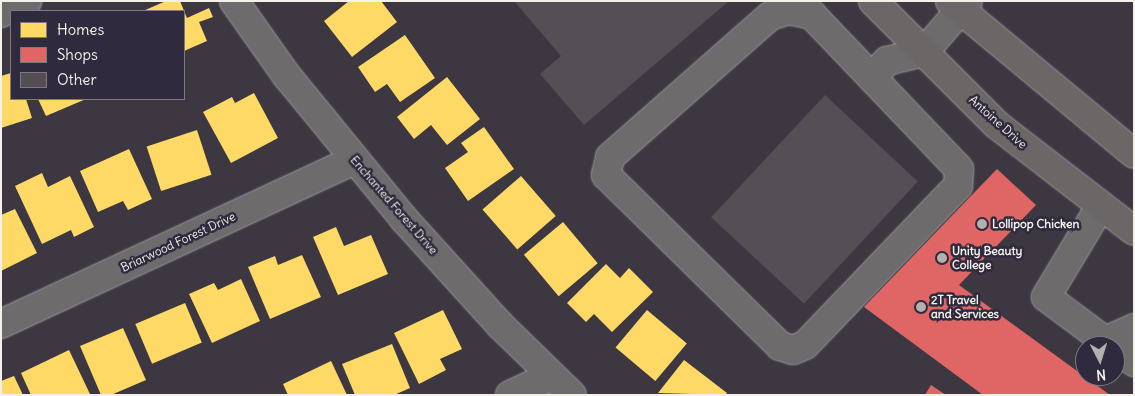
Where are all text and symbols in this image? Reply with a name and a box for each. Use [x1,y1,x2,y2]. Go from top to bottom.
legend [10,10,185,100]
text: Homes [57,20,104,39]
text: Shops [57,45,98,64]
text: Other [57,70,97,89]
street label: Antoine Drive [966,92,1030,152]
street label: Enchanted Forest Drive [347,153,441,257]
street label: Briarwood Forest Drive [118,209,238,275]
place label: Lollipop Chicken [992,217,1080,231]
marker: Lollipop Chicken [976,218,988,230]
place label: Unity Beauty College [952,244,1022,272]
marker: Unity Beauty College [936,252,948,264]
place label: 2T Travel and Services [931,293,999,321]
marker: 2T Travel and Services [915,301,927,313]
north arrow [1075,336,1125,386]
text: N [1096,366,1107,384]

